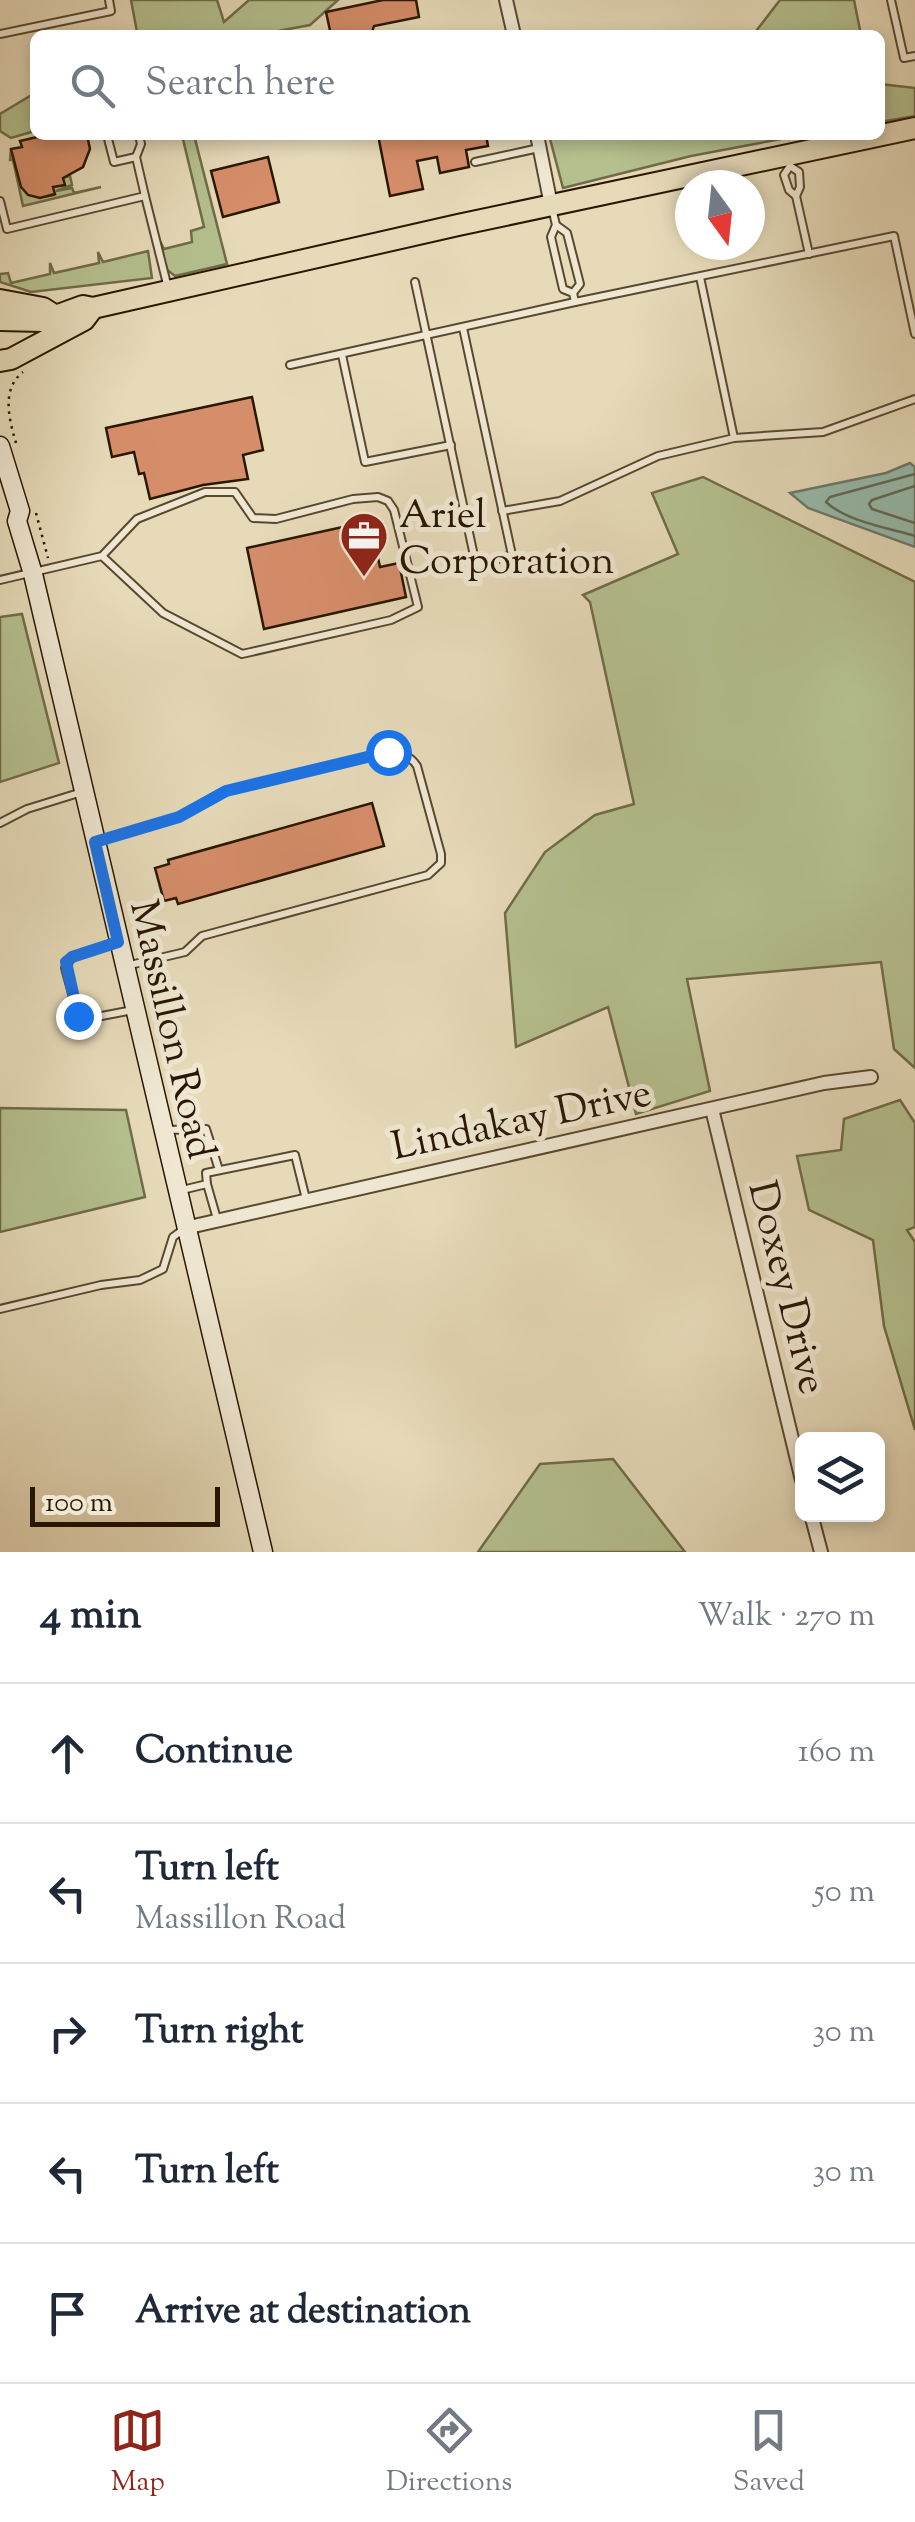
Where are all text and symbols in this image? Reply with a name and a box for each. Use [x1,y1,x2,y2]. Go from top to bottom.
search box [30,30,885,140]
icon: search [65,58,120,113]
text: Search here [145,58,336,112]
north arrow [675,170,765,260]
place label: Ariel Corporation [399,489,614,592]
office icon: Ariel Corporation [338,510,390,578]
route start [366,730,412,776]
street label: Massillon Road [112,895,227,1165]
route end [56,994,102,1040]
street label: Lindakay Drive [387,1067,657,1178]
street label: Doxey Drive [731,1176,839,1400]
map controls [795,1432,885,1522]
button: layers [795,1432,885,1522]
scale bar [30,1482,220,1526]
text: 100 m [45,1484,113,1524]
text: 4 min [40,1587,142,1647]
text: Walk · 270 m [698,1594,875,1640]
icon: ahead [40,1726,95,1781]
text: Continue [135,1726,293,1780]
text: 160 m [798,1730,875,1776]
text: Turn left [135,1843,279,1897]
icon: left [40,1866,95,1921]
text: 50 m [814,1870,875,1916]
text: Massillon Road [135,1897,346,1943]
icon: right [40,2006,95,2061]
text: Turn right [135,2006,303,2060]
text: 30 m [812,2010,875,2056]
icon: left [40,2146,95,2201]
text: Turn left [135,2146,279,2200]
text: 30 m [812,2150,875,2196]
icon: arrive [40,2286,95,2341]
text: Arrive at destination [135,2286,471,2340]
tab: Map [110,2403,165,2503]
tab: Directions [386,2403,512,2503]
tab: Saved [733,2403,805,2503]

